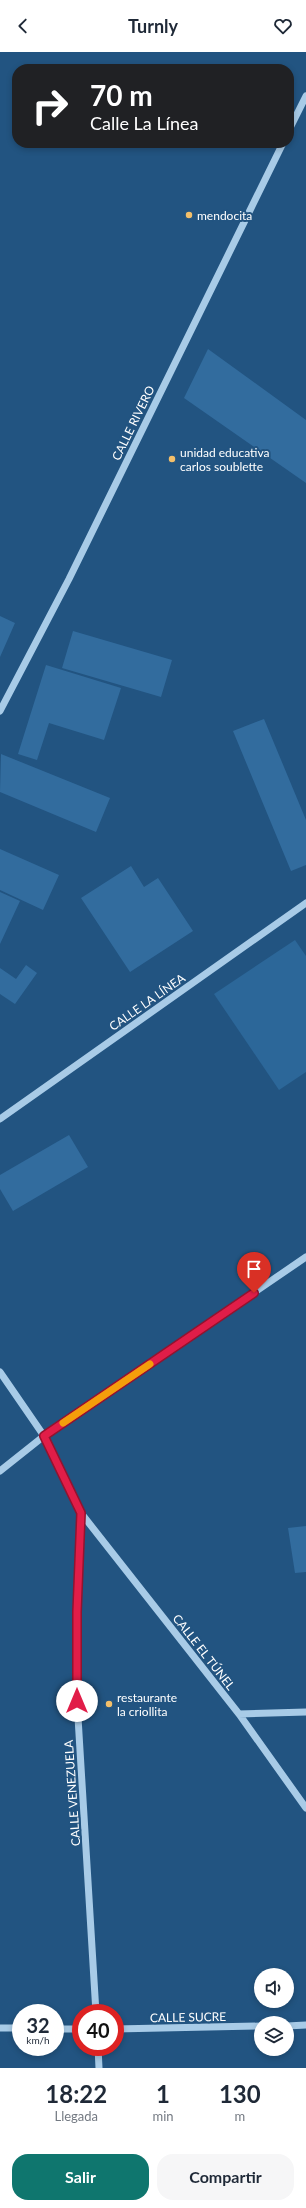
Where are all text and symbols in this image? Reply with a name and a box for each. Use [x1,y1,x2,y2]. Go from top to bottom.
icon: back [12,15,34,37]
text: Turnly [128,15,178,37]
icon: heart [272,15,294,37]
text: 70 m [90,78,153,112]
icon: right [24,80,76,132]
text: Calle La Línea [90,112,198,134]
place label: mendocita [197,208,252,223]
marker: mendocita [184,210,194,220]
street label: CALLE RIVERO [108,383,158,463]
place label: unidad educativa carlos soublette [180,445,270,474]
marker: unidad educativa carlos soublette [167,454,177,464]
street label: CALLE LA LÍNEA [106,970,189,1034]
pin [237,1252,271,1293]
icon: arrive [243,1258,265,1280]
street label: CALLE EL TÚNEL [170,1611,238,1693]
position arrow [56,1680,98,1722]
place label: restaurante la criollita [117,1690,177,1719]
marker: restaurante la criollita [104,1699,114,1709]
street label: CALLE VENEZUELA [61,1739,83,1847]
map controls [254,1968,294,2056]
button: sound [254,1968,294,2008]
speed limit sign: 40 [72,2004,124,2056]
street label: CALLE SUCRE [150,2009,226,2025]
text: 32 [26,2013,50,2037]
button: layers [254,2016,294,2056]
text: km/h [26,2034,50,2046]
text: 18:22 [45,2079,107,2108]
text: 1 [156,2079,170,2108]
text: 130 [219,2079,261,2108]
text: Llegada [54,2108,98,2124]
text: min [153,2108,174,2124]
text: m [234,2108,245,2124]
button: Salir [12,2154,149,2200]
button: Compartir [157,2154,294,2200]

